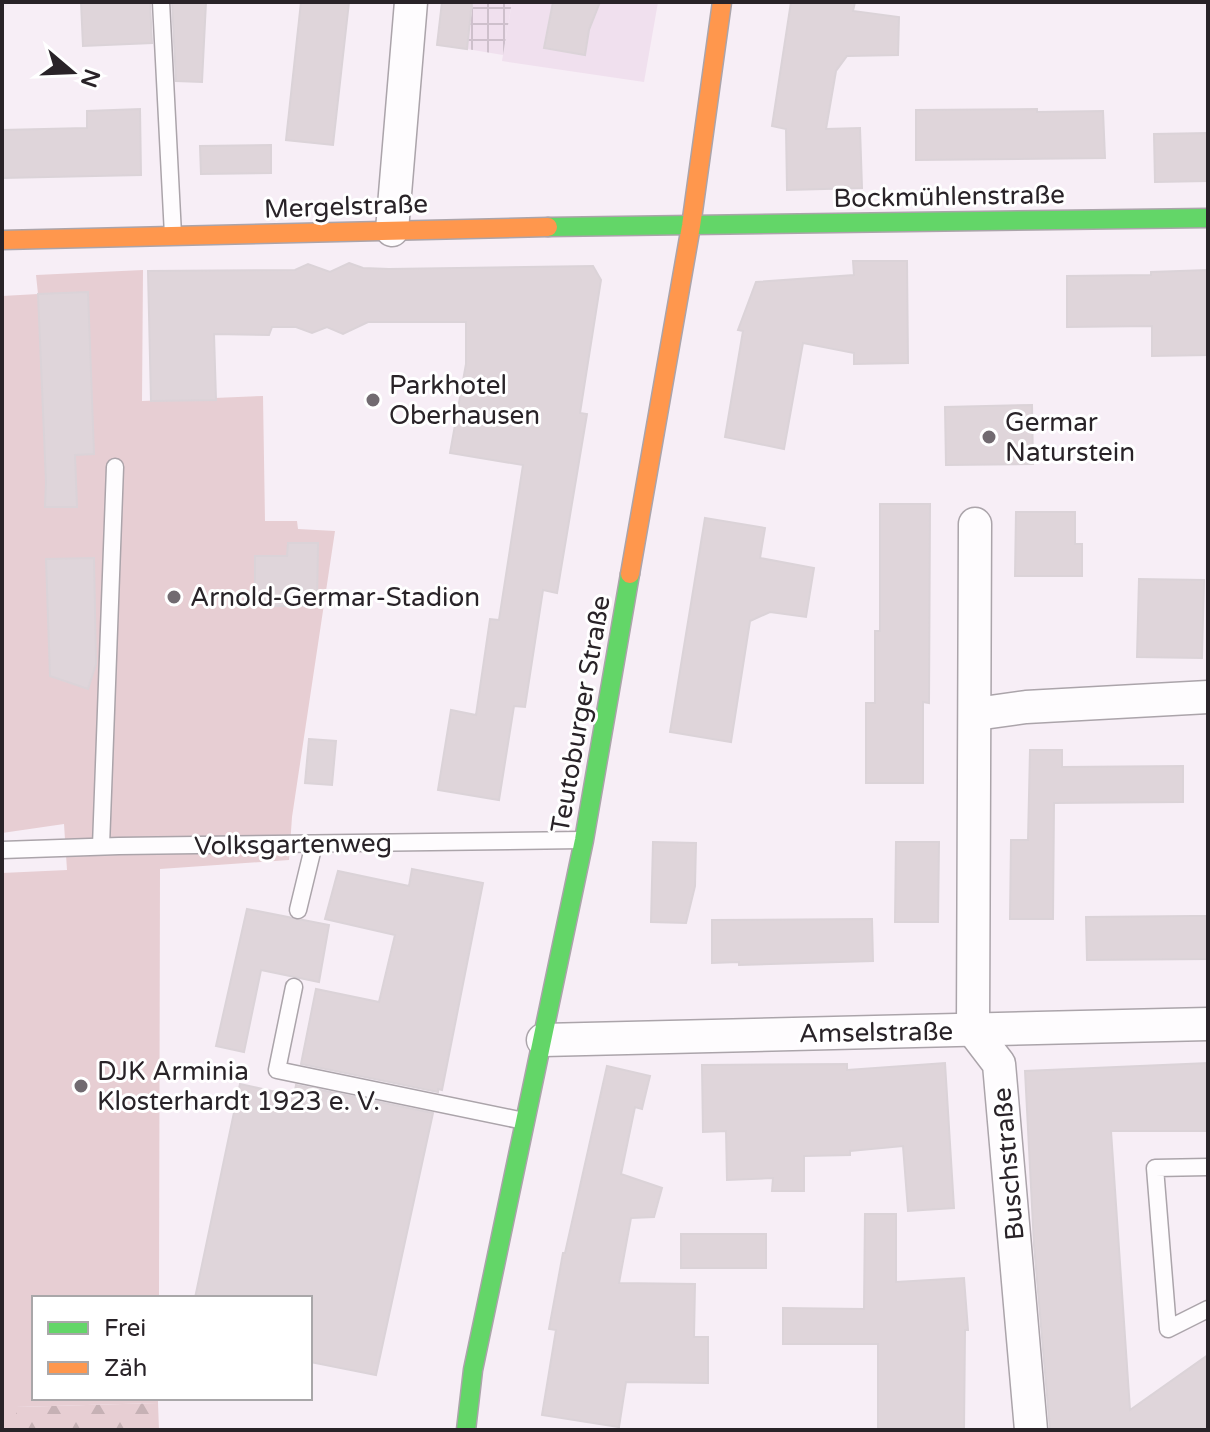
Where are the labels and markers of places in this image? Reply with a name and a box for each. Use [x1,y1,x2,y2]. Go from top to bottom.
place label: Parkhotel Oberhausen [389,370,540,431]
marker: Parkhotel Oberhausen [364,391,382,409]
place label: Germar Naturstein [1005,407,1135,468]
marker: Germar Naturstein [980,428,998,446]
place label: Arnold-Germar-Stadion [190,582,480,613]
marker: Arnold-Germar-Stadion [165,588,183,606]
place label: DJK Arminia Klosterhardt 1923 e. V. [97,1056,380,1117]
marker: DJK Arminia Klosterhardt 1923 e. V. [72,1077,90,1095]

